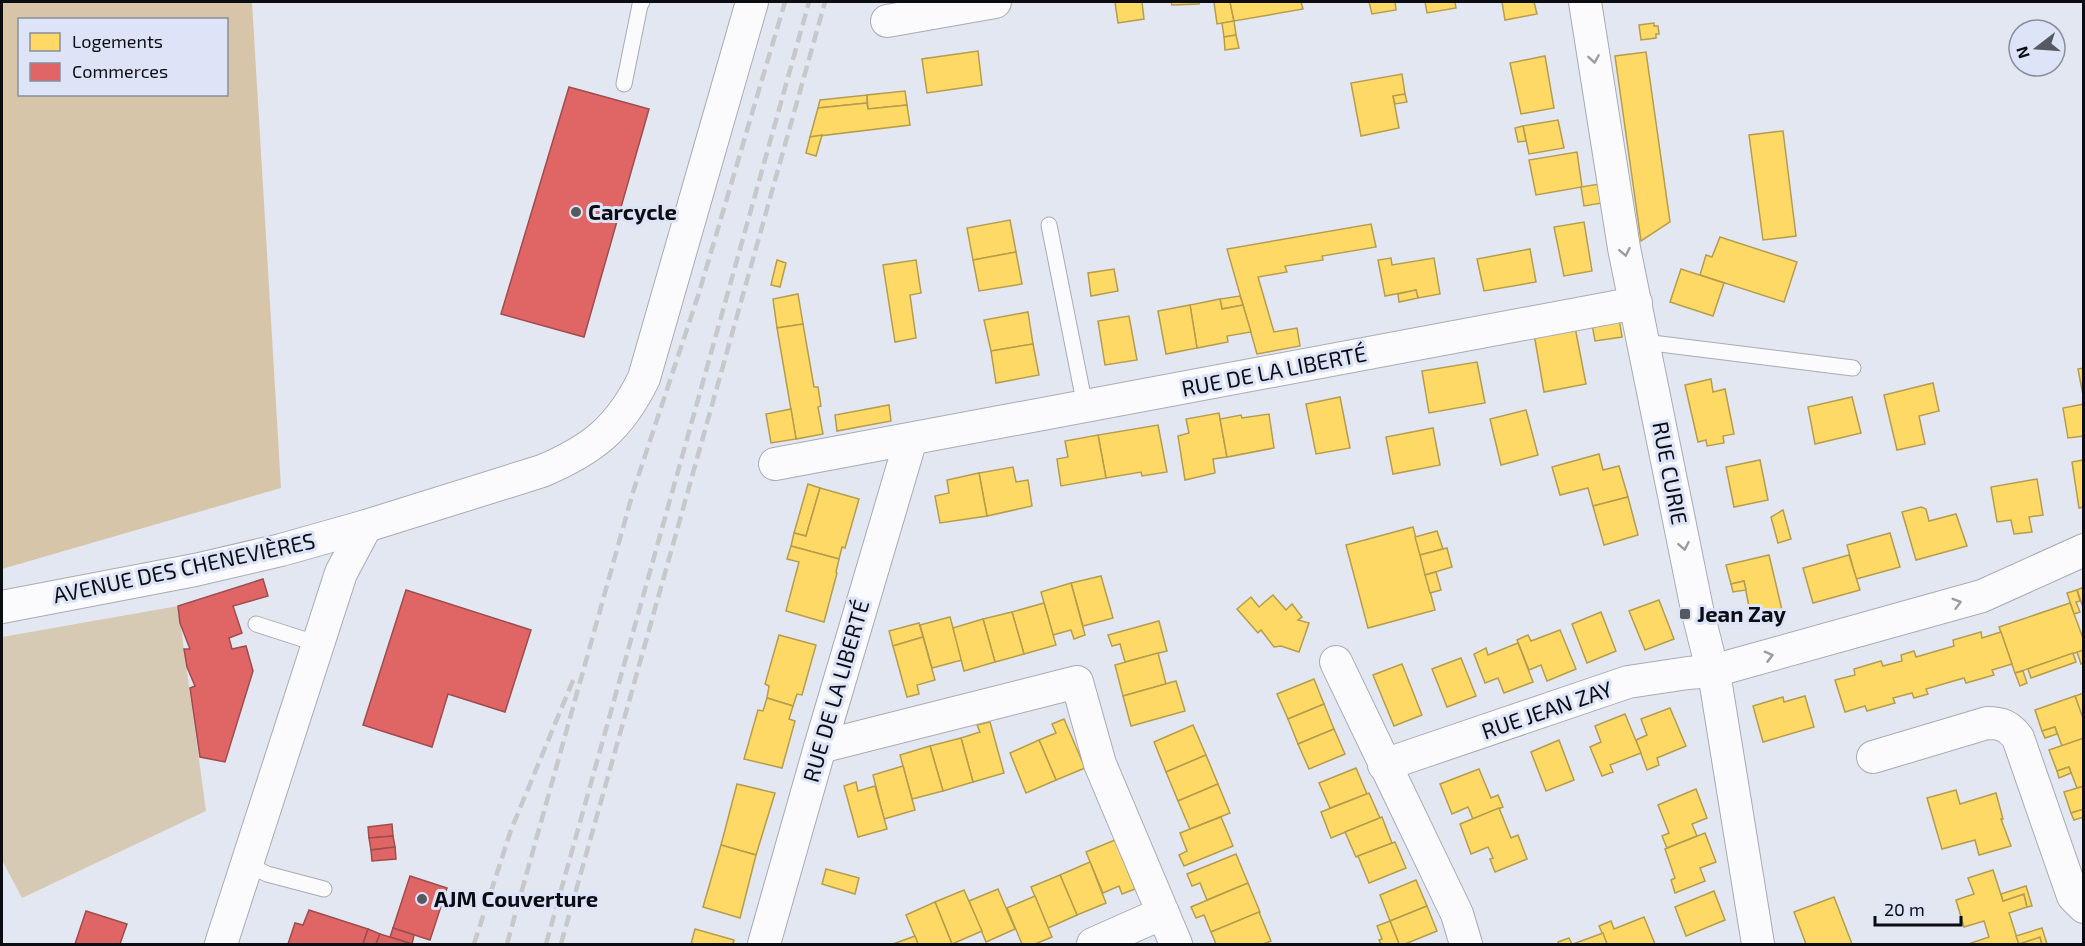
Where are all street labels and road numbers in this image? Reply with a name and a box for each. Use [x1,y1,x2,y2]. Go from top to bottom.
street label: RUE DE LA LIBERTÉ [1179,339,1369,401]
street label: RUE CURIE [1648,419,1694,527]
street label: AVENUE DES CHENEVIÈRES [50,527,317,608]
street label: RUE DE LA LIBERTÉ [797,597,873,785]
street label: RUE JEAN ZAY [1478,674,1616,744]

